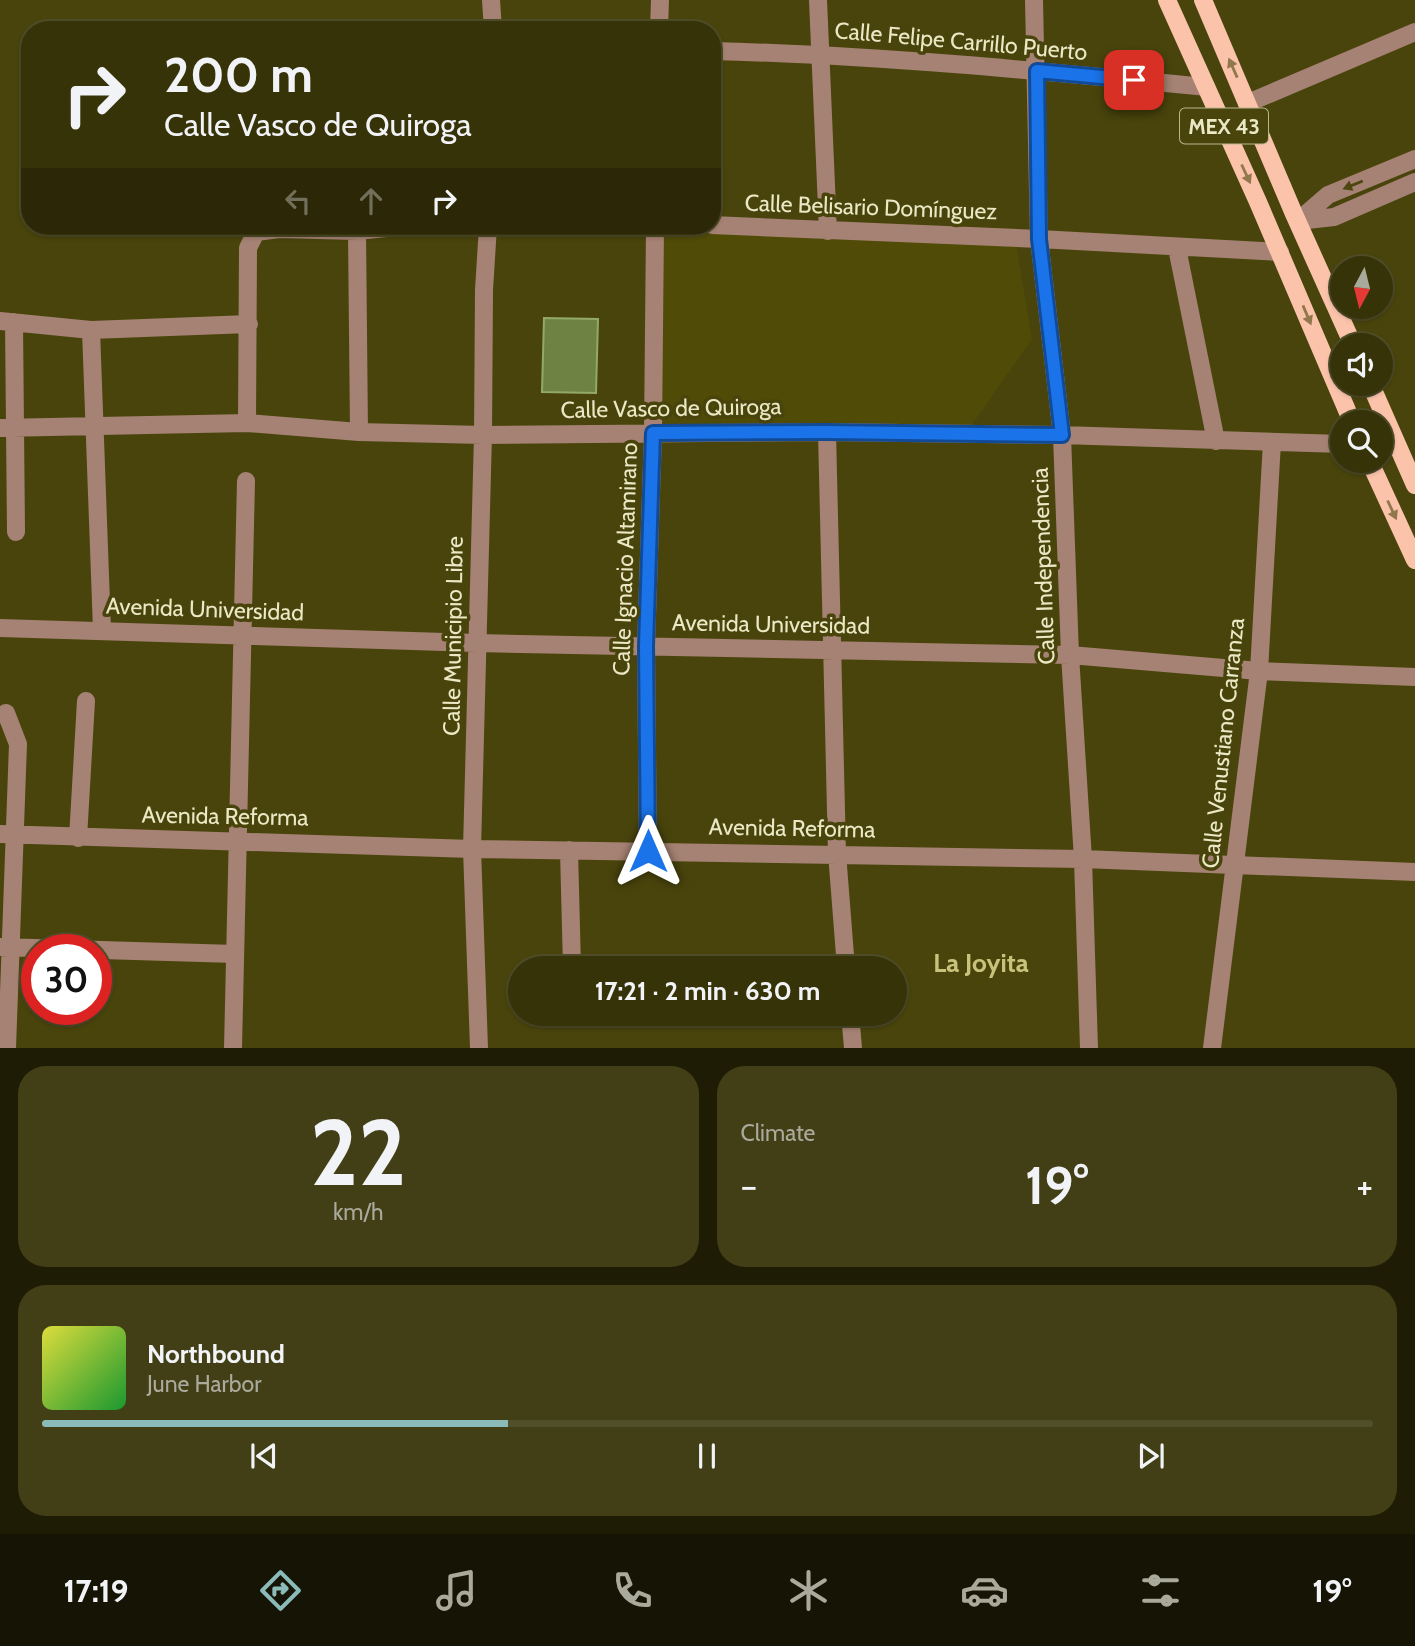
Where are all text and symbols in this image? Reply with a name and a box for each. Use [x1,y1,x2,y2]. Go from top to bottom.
street label: Calle Felipe Carrillo Puerto [834,16,1088,66]
text: 200 m [164,45,313,104]
icon: right [49,49,140,140]
pin [1104,50,1164,110]
one-way arrow [1227,58,1239,78]
icon: arrive [1115,61,1153,99]
text: Calle Vasco de Quiroga [164,105,472,144]
road number: MEX 43 [1180,108,1268,144]
one-way arrow [1240,164,1251,184]
one-way arrow [1342,179,1363,190]
icon: left [279,182,317,220]
icon: ahead [352,182,390,220]
icon: right [425,182,463,220]
street label: Calle Belisario Domínguez [744,189,998,225]
north arrow [1330,256,1393,318]
map controls [1330,256,1393,473]
one-way arrow [1301,305,1313,325]
button: sound [1330,333,1393,396]
street label: Calle Vasco de Quiroga [560,392,782,424]
button: search [1330,410,1393,473]
street label: Calle Ignacio Altamirano [607,442,643,676]
street label: Calle Independencia [1026,467,1060,665]
one-way arrow [1386,500,1398,520]
street label: Calle Municipio Libre [437,536,469,736]
street label: Avenida Universidad [106,592,304,626]
street label: Avenida Universidad [672,608,870,640]
street label: Calle Venustiano Carranza [1196,616,1250,870]
street label: Avenida Reforma [141,801,309,831]
street label: Avenida Reforma [708,813,876,843]
position arrow [611,814,685,888]
speed limit sign: 30 [21,934,112,1025]
district label: La Joyita [933,947,1029,979]
text: 17:21 · 2 min · 630 m [595,975,820,1007]
text: 22 [310,1097,406,1208]
text: Climate [741,1119,815,1147]
text: 19° [1025,1154,1088,1217]
text: − [741,1162,757,1209]
text: + [1356,1162,1373,1209]
text: km/h [333,1198,383,1226]
text: Northbound [147,1338,285,1370]
text: June Harbor [147,1370,261,1398]
icon: previous [245,1437,283,1475]
icon: pause [688,1437,726,1475]
icon: next [1132,1437,1170,1475]
icon: directions [256,1566,305,1615]
icon: music [432,1566,481,1615]
icon: phone [608,1566,657,1615]
icon: climate [784,1566,833,1615]
icon: car [960,1566,1009,1615]
icon: filters [1136,1566,1185,1615]
text: 17:19 [64,1571,129,1610]
text: 19° [1312,1571,1351,1610]

